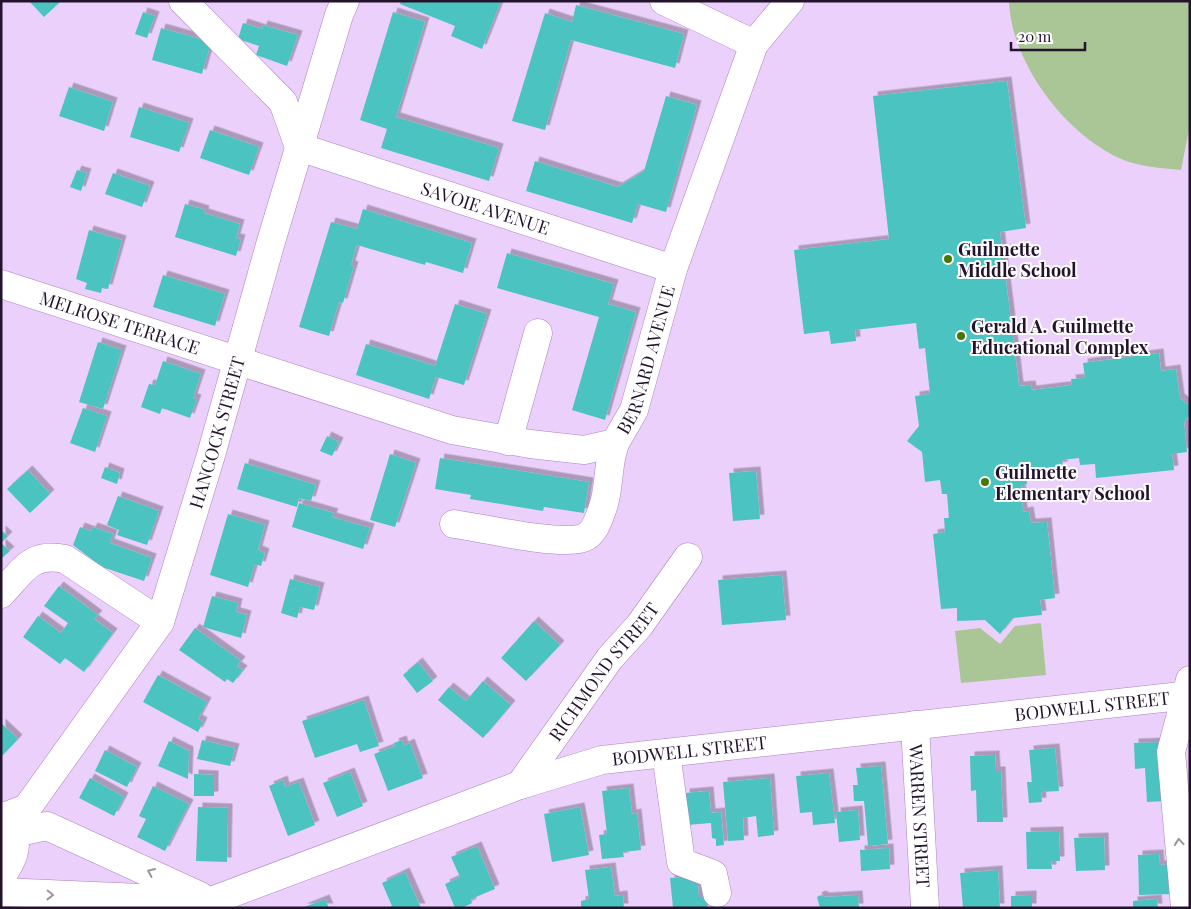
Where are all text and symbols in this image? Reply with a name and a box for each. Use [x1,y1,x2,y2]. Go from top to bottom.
scale bar [1011,20,1085,52]
text: 20 m [1018,26,1052,46]
street label: SAVOIE AVENUE [418,176,553,240]
place label: Guilmette Middle School [958,237,1077,282]
marker: Guilmette Middle School [942,253,954,265]
street label: BERNARD AVENUE [611,283,680,438]
street label: MELROSE TERRACE [37,285,203,360]
place label: Gerald A. Guilmette Educational Complex [971,314,1149,359]
marker: Gerald A. Guilmette Educational Complex [955,330,967,342]
street label: HANCOCK STREET [183,354,250,512]
place label: Guilmette Elementary School [995,460,1151,505]
marker: Guilmette Elementary School [979,476,991,488]
street label: RICHMOND STREET [543,598,664,746]
street label: BODWELL STREET [1013,685,1171,726]
street label: BODWELL STREET [611,730,768,771]
street label: WARREN STREET [904,743,936,888]
one-way arrow [1174,837,1185,845]
one-way arrow [147,868,156,879]
one-way arrow [46,890,54,900]

